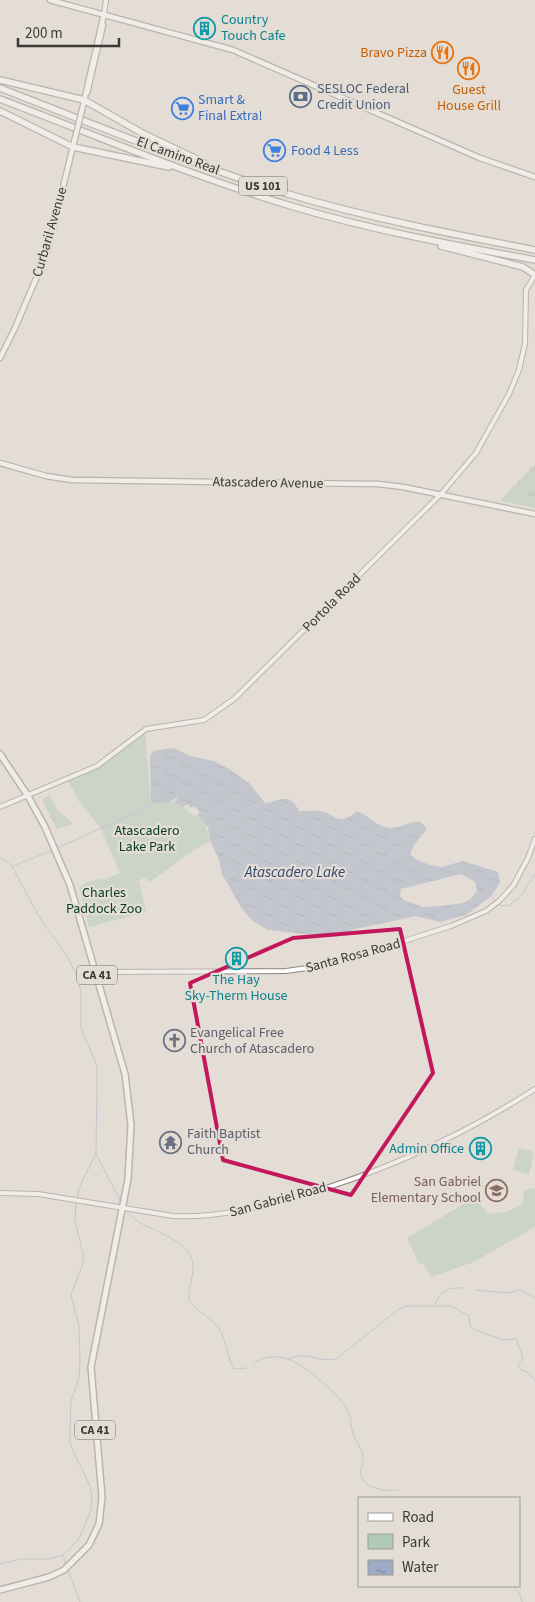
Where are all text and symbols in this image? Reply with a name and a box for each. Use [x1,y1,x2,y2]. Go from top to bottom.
place label: Country Touch Cafe [221,10,286,46]
scale bar [18,15,119,47]
building icon: Country Touch Cafe [193,16,217,40]
text: 200 m [25,23,63,44]
restaurant icon: Bravo Pizza [431,41,455,65]
place label: Bravo Pizza [360,43,427,63]
restaurant icon: Guest House Grill [457,56,481,80]
place label: SESLOC Federal Credit Union [317,79,410,115]
place label: Guest House Grill [437,80,501,116]
bank icon: SESLOC Federal Credit Union [289,85,313,109]
place label: Smart & Final Extra! [198,90,263,126]
supermarket icon: Smart & Final Extra! [170,96,194,120]
street label: El Camino Real [134,132,223,180]
supermarket icon: Food 4 Less [263,139,287,163]
place label: Food 4 Less [291,141,359,161]
road number: US 101 [239,177,287,196]
street label: Curbaril Avenue [28,185,72,279]
street label: Atascadero Avenue [212,472,324,494]
street label: Portola Road [298,569,366,637]
park label: Atascadero Lake Park [114,821,180,857]
water label: Atascadero Lake [244,862,345,883]
park label: Charles Paddock Zoo [66,883,142,919]
street label: Santa Rosa Road [303,934,403,978]
building icon: The Hay Sky-Therm House [224,946,248,970]
road number: CA 41 [77,966,117,984]
place label: The Hay Sky-Therm House [184,970,288,1006]
place label: Evangelical Free Church of Atascadero [190,1023,314,1059]
church icon: Evangelical Free Church of Atascadero [162,1029,186,1053]
place label: Faith Baptist Church [187,1124,261,1160]
temple icon: Faith Baptist Church [159,1130,183,1154]
building icon: Admin Office [468,1137,492,1161]
place label: Admin Office [389,1139,464,1159]
place label: San Gabriel Elementary School [371,1172,481,1208]
street label: San Gabriel Road [227,1177,329,1223]
school or university icon: San Gabriel Elementary School [485,1178,509,1202]
road number: CA 41 [75,1420,115,1440]
legend [358,1497,520,1587]
text: Road [402,1507,434,1528]
text: Park [402,1532,431,1553]
text: Water [402,1557,439,1578]

